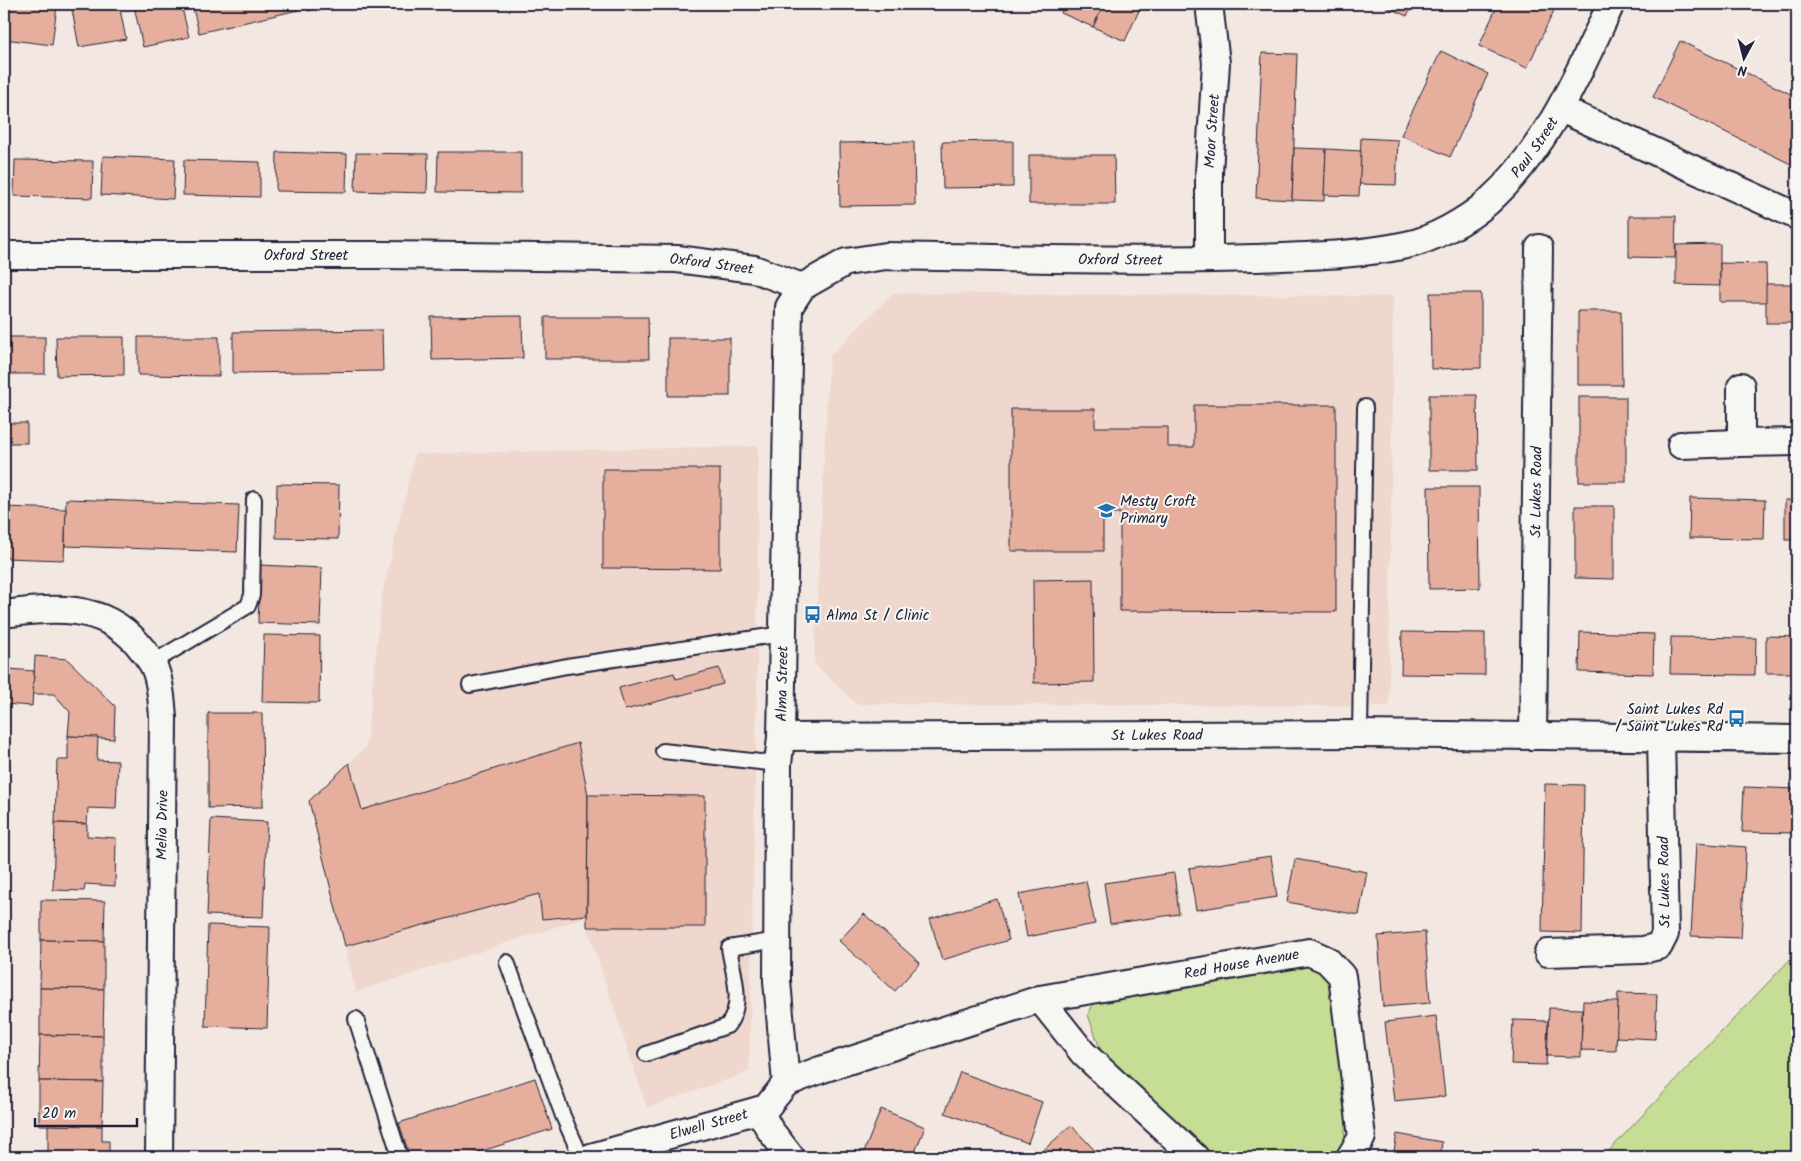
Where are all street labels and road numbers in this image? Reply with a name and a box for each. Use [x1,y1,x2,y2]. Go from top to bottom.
street label: Moor Street [1198,93,1227,169]
street label: Paul Street [1505,112,1566,184]
street label: Oxford Street [264,244,349,268]
street label: Oxford Street [669,248,755,282]
street label: Oxford Street [1078,248,1163,273]
street label: St Lukes Road [1524,446,1550,538]
street label: Alma Street [770,645,796,722]
street label: St Lukes Road [1111,724,1203,748]
street label: Melia Drive [150,789,176,860]
street label: St Lukes Road [1652,836,1678,928]
street label: Red House Avenue [1182,943,1301,987]
street label: Elwell Street [667,1103,751,1148]

